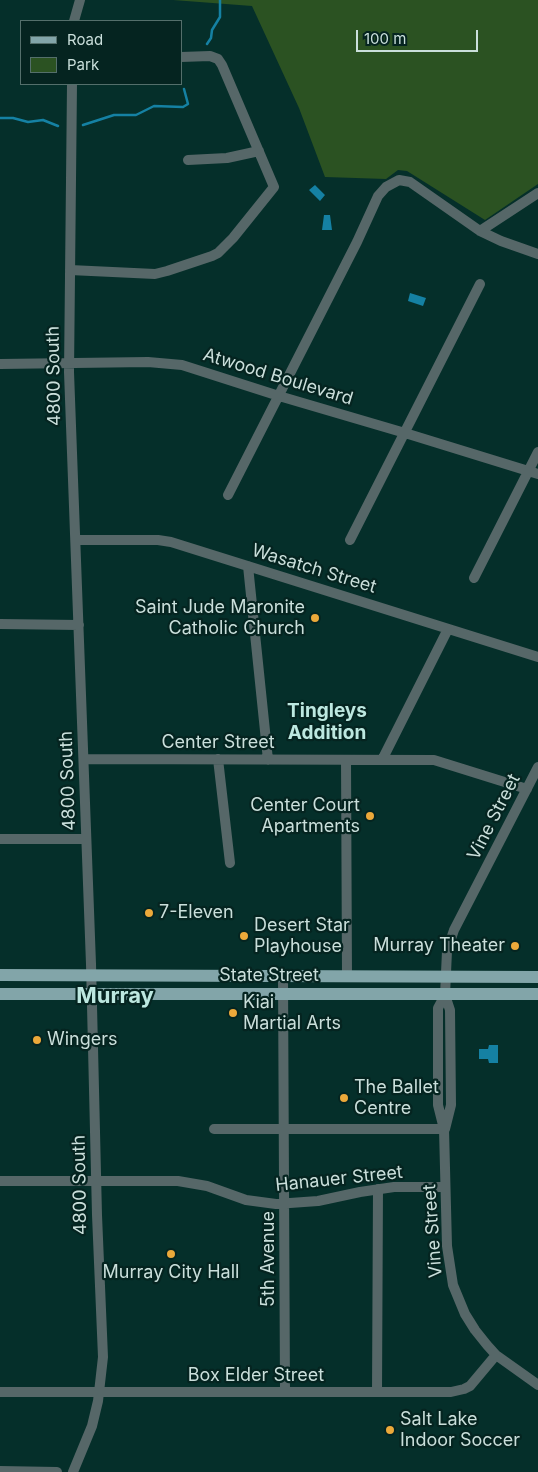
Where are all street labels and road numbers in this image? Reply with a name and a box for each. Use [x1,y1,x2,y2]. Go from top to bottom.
street label: 4800 South [42,326,66,426]
street label: Atwood Boulevard [200,344,356,410]
street label: Wasatch Street [249,540,379,598]
street label: 4800 South [55,731,81,831]
street label: Center Street [161,732,275,754]
street label: Vine Street [463,770,525,864]
street label: State Street [219,965,319,987]
street label: 4800 South [68,1135,92,1235]
street label: Hanauer Street [274,1162,404,1196]
street label: Vine Street [419,1183,447,1279]
street label: 5th Avenue [258,1211,280,1307]
street label: Box Elder Street [188,1365,324,1387]

